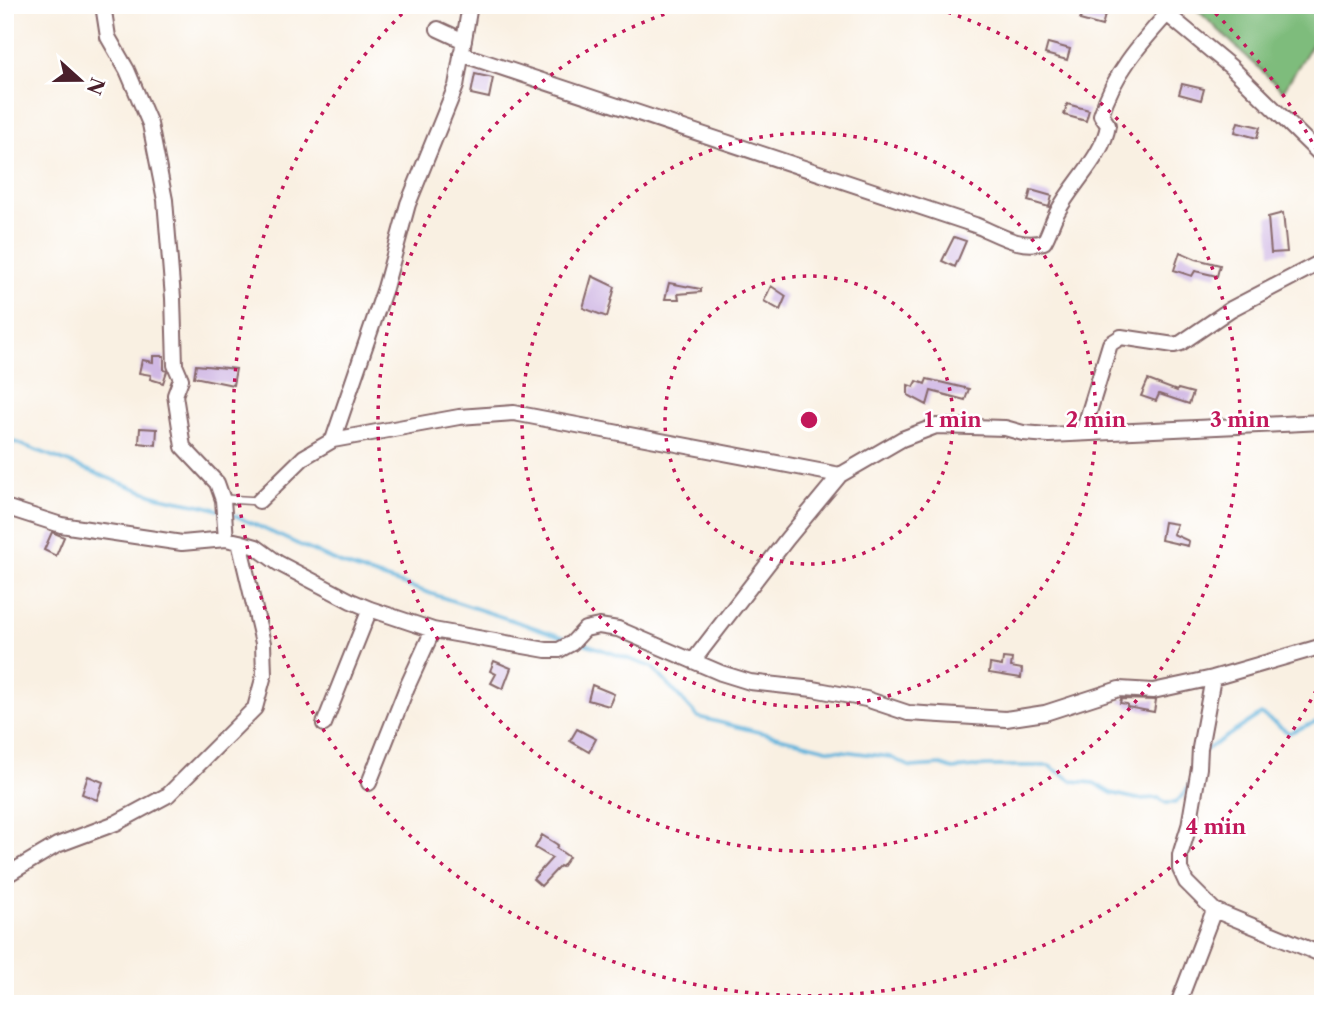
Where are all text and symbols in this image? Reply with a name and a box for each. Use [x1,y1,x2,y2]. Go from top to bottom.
north arrow [46,46,116,116]
text: N [82,74,109,98]
text: 1 min [924,407,982,432]
text: 2 min [1066,407,1127,432]
text: 3 min [1210,407,1271,432]
centre of rings [797,408,821,432]
text: 4 min [1186,814,1247,839]

